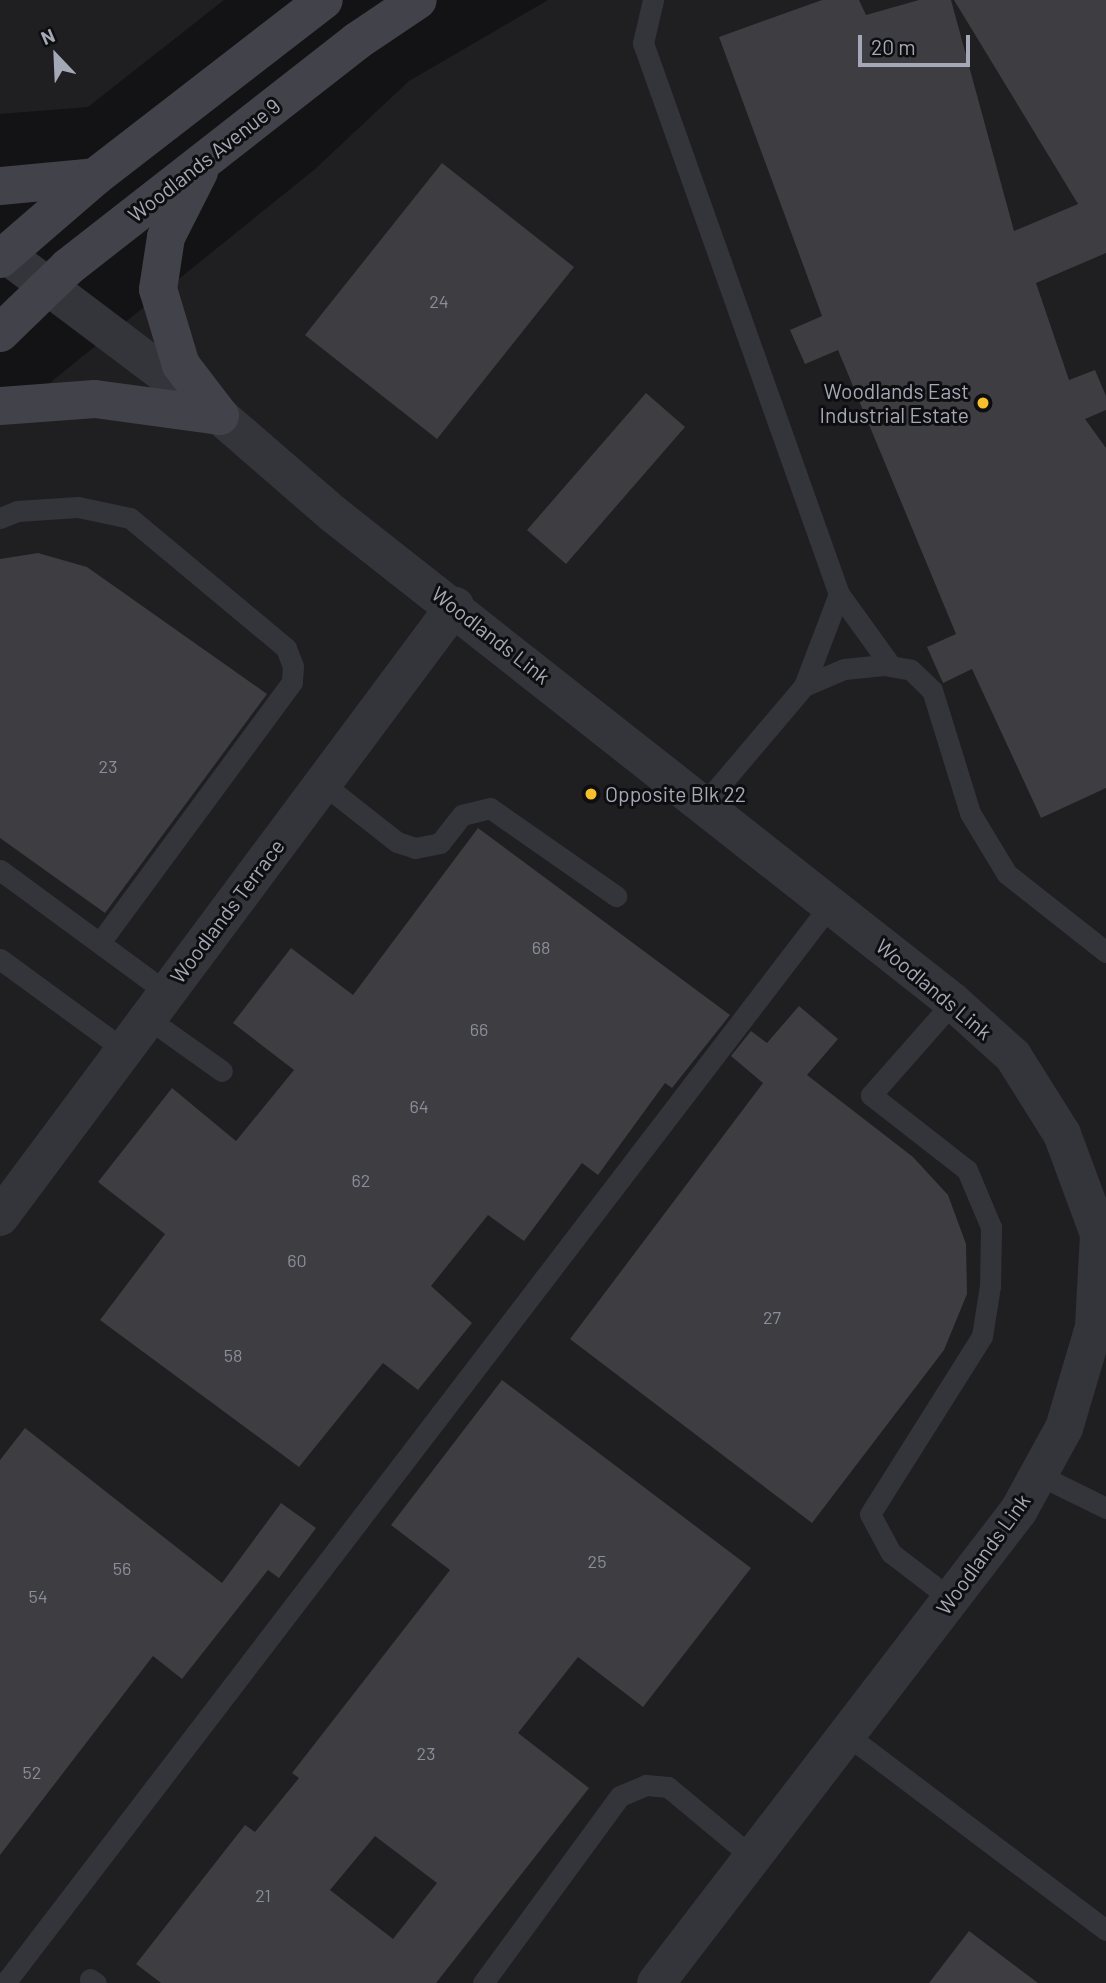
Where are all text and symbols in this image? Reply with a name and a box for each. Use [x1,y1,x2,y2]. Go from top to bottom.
north arrow [21,21,91,91]
scale bar [861,21,973,65]
text: N [37,23,58,49]
text: 20 m [871,34,916,59]
street label: Woodlands Avenue 9 [123,93,285,227]
house number: 24 [429,290,449,312]
place label: Woodlands East Industrial Estate [820,378,969,428]
marker: Woodlands East Industrial Estate [975,395,991,411]
street label: Woodlands Link [427,581,555,689]
house number: 23 [99,755,117,777]
place label: Opposite Blk 22 [605,781,746,807]
marker: Opposite Blk 22 [583,786,599,802]
street label: Woodlands Terrace [165,834,289,988]
street label: Woodlands Link [871,933,997,1045]
house number: 68 [532,936,550,958]
house number: 66 [470,1018,488,1040]
house number: 64 [409,1095,429,1117]
house number: 62 [352,1169,370,1191]
house number: 60 [287,1249,307,1271]
house number: 27 [763,1306,781,1328]
house number: 58 [224,1344,242,1366]
street label: Woodlands Link [931,1489,1035,1619]
house number: 25 [588,1550,606,1572]
house number: 56 [113,1557,131,1579]
house number: 54 [28,1585,48,1607]
house number: 23 [417,1742,435,1764]
house number: 52 [23,1761,41,1783]
house number: 21 [255,1884,271,1906]

